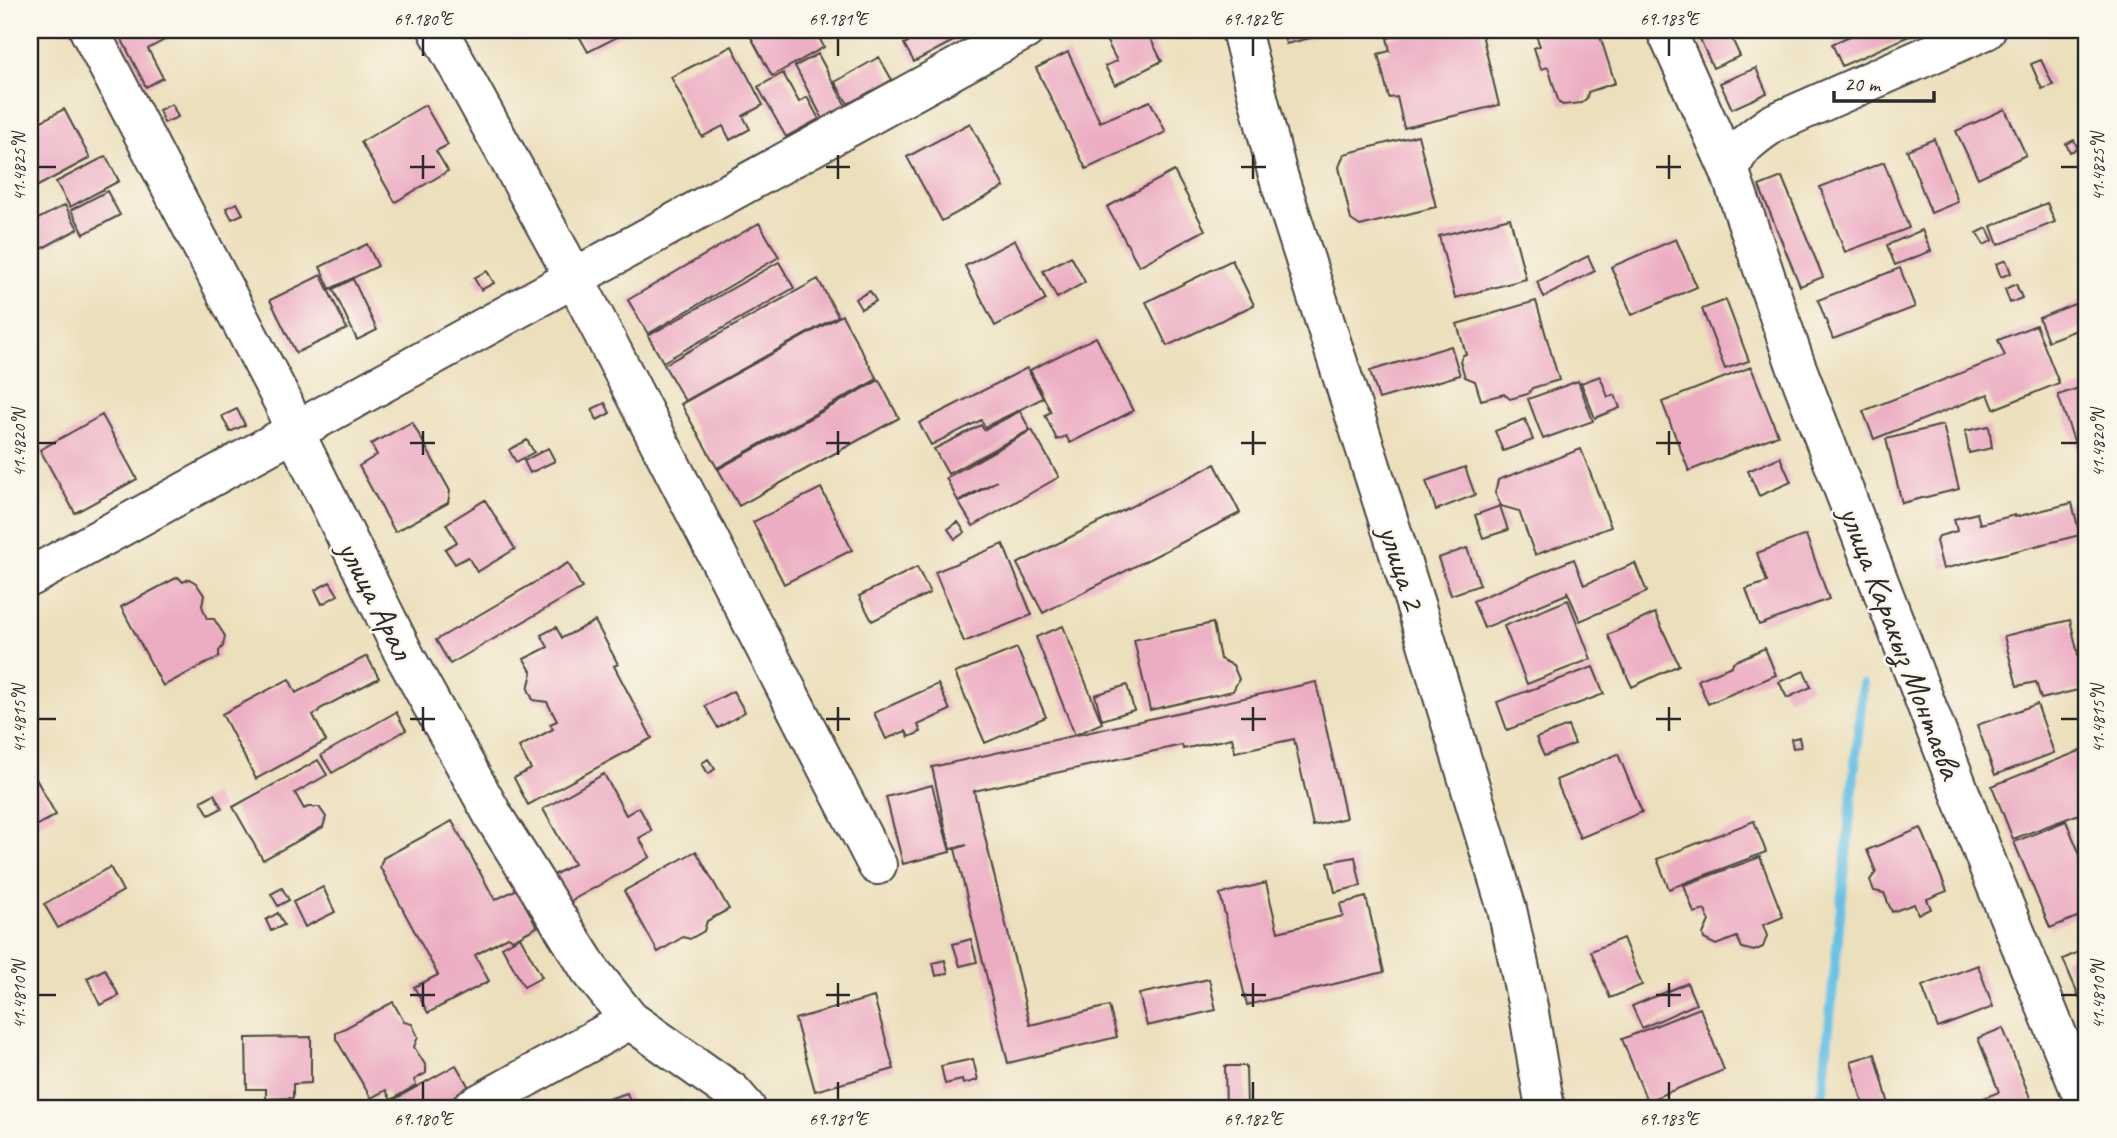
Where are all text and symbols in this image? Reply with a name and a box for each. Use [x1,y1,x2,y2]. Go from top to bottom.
text: 69.180°E [394,8,455,30]
text: 69.181°E [809,8,870,30]
text: 69.182°E [1224,8,1285,30]
text: 69.183°E [1640,8,1701,30]
scale bar [1834,60,1933,104]
text: 20 m [1844,71,1882,97]
text: 41.4825°N [8,130,30,201]
text: 41.4825°N [2087,130,2109,201]
text: 41.4820°N [8,406,30,477]
text: 41.4820°N [2087,406,2109,477]
street label: улица Каракыз Монтаева [1829,498,1973,787]
street label: улица 2 [1368,518,1436,618]
street label: улица Арал [328,531,425,668]
text: 41.4815°N [8,682,30,753]
text: 41.4815°N [2087,682,2109,753]
text: 41.4810°N [8,958,30,1029]
text: 41.4810°N [2087,958,2109,1029]
text: 69.180°E [394,1108,455,1130]
text: 69.181°E [809,1108,870,1130]
text: 69.182°E [1224,1108,1285,1130]
text: 69.183°E [1640,1108,1701,1130]

